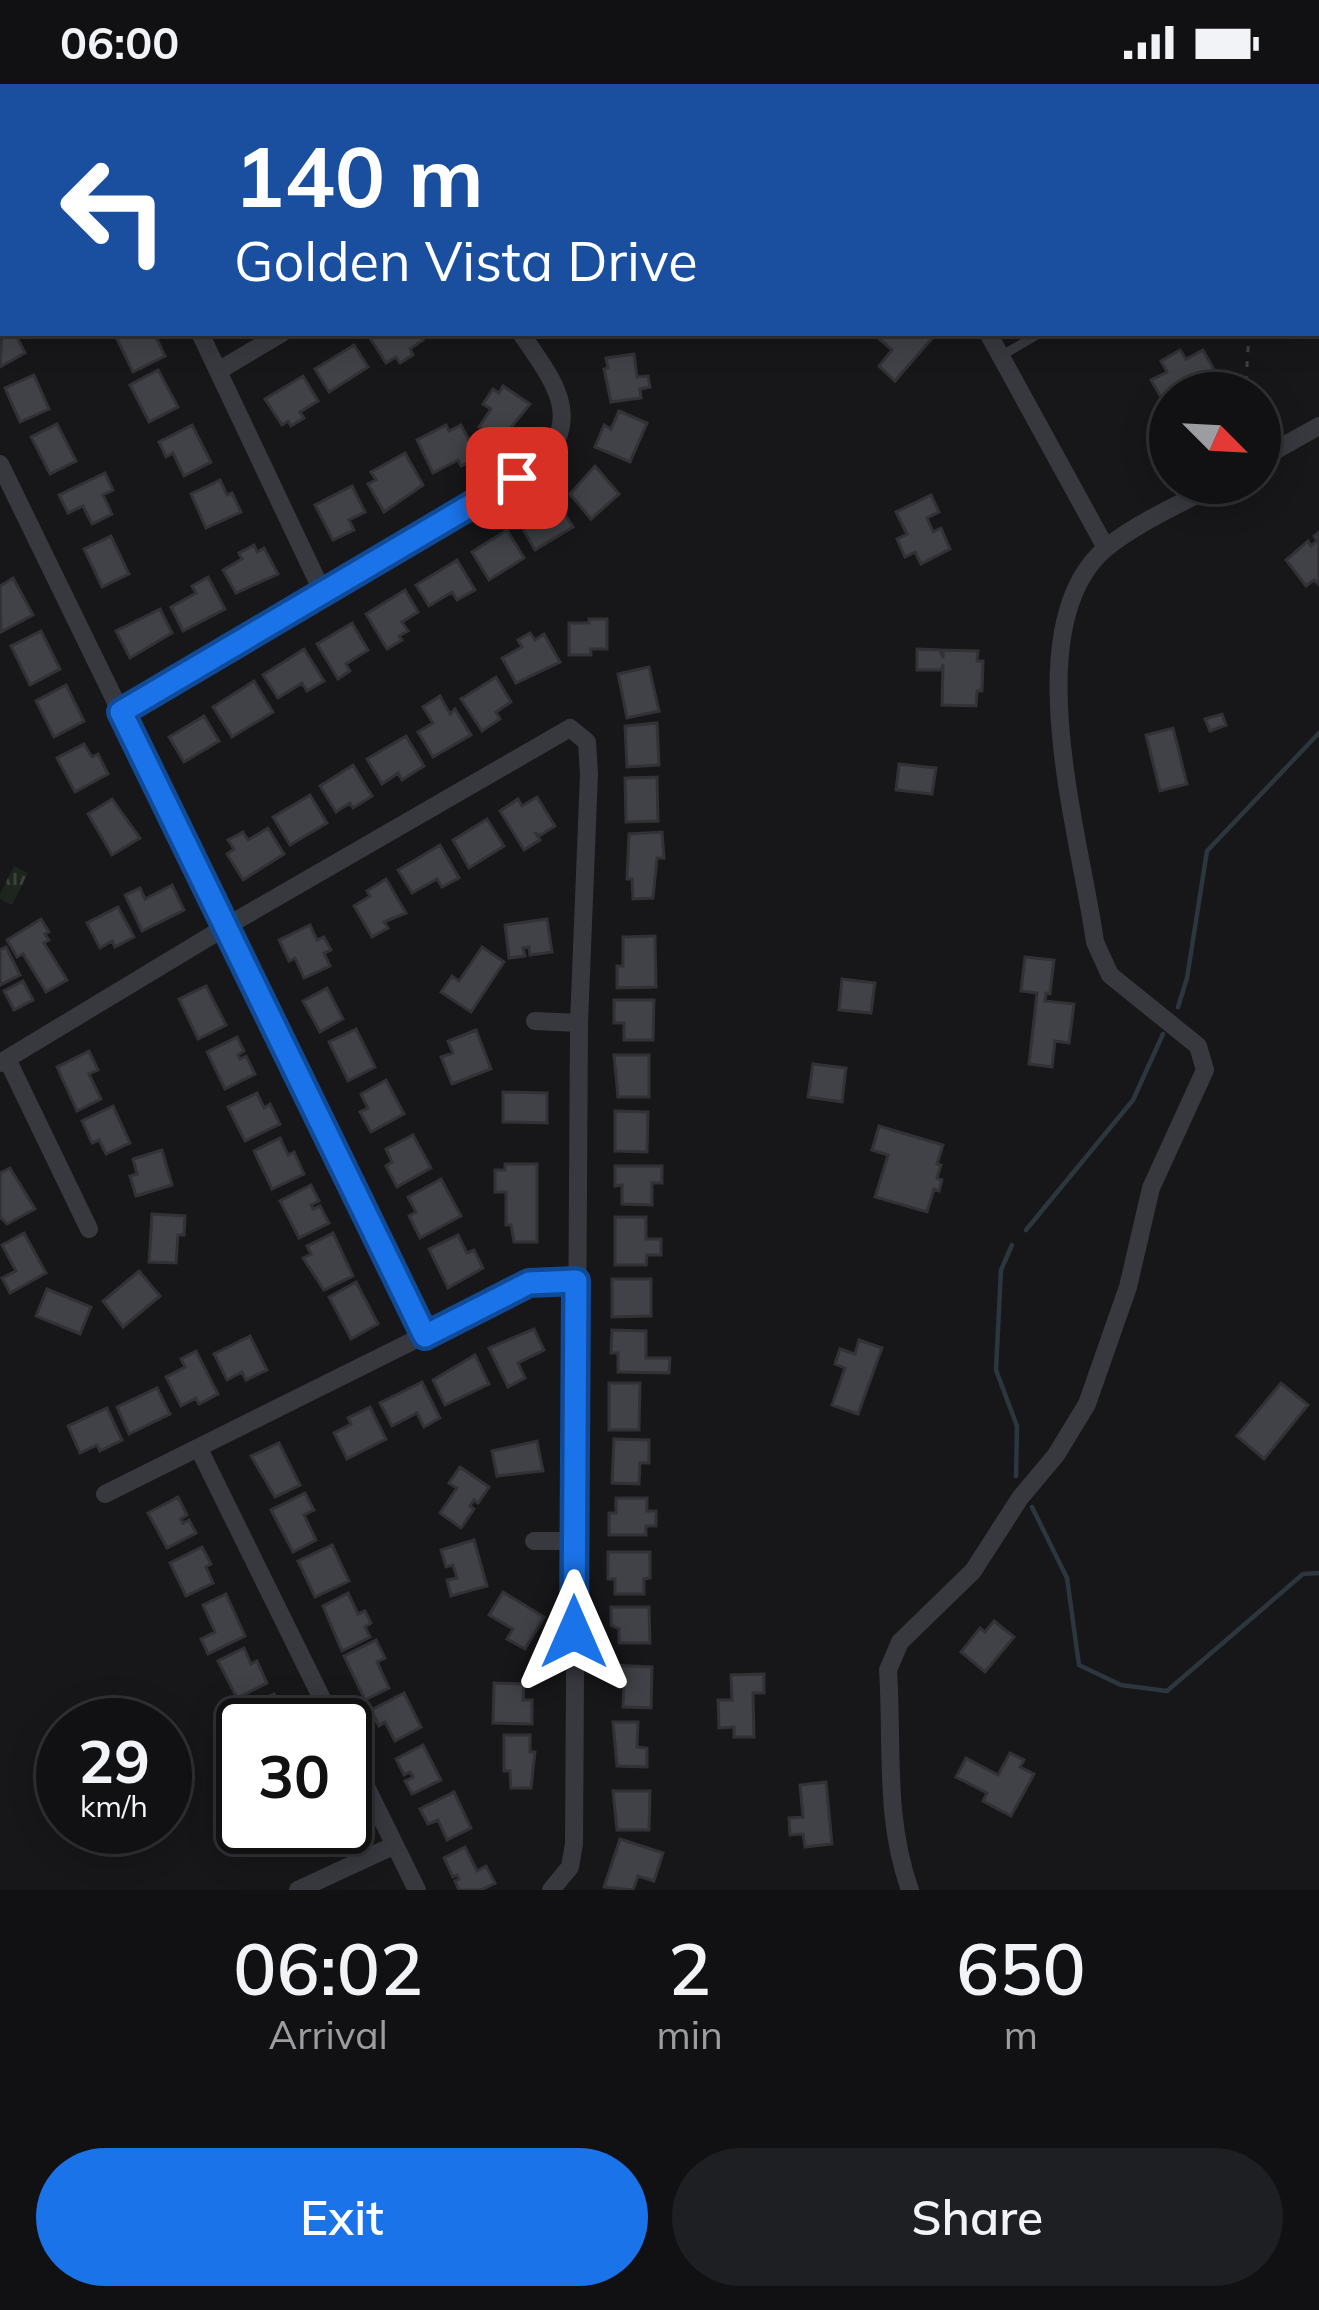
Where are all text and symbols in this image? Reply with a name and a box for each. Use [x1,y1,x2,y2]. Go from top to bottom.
text: 06:00 [60,14,179,70]
text: 140 m [234,123,484,228]
icon: left [36,132,192,288]
text: Golden Vista Drive [234,227,698,295]
north arrow [1149,372,1281,504]
map controls [1149,372,1281,504]
pin [466,427,568,529]
icon: arrive [484,445,550,511]
position arrow [511,1569,637,1695]
speed limit sign: 30 [216,1698,372,1854]
text: 29 [78,1723,150,1798]
text: km/h [80,1787,148,1825]
text: 06:02 [233,1923,423,2013]
text: 2 [668,1923,711,2013]
text: 650 [956,1923,1086,2013]
text: Arrival [269,2010,388,2059]
text: min [656,2010,723,2059]
text: m [1004,2010,1038,2059]
button: Exit [36,2148,648,2286]
button: Share [672,2148,1283,2286]

